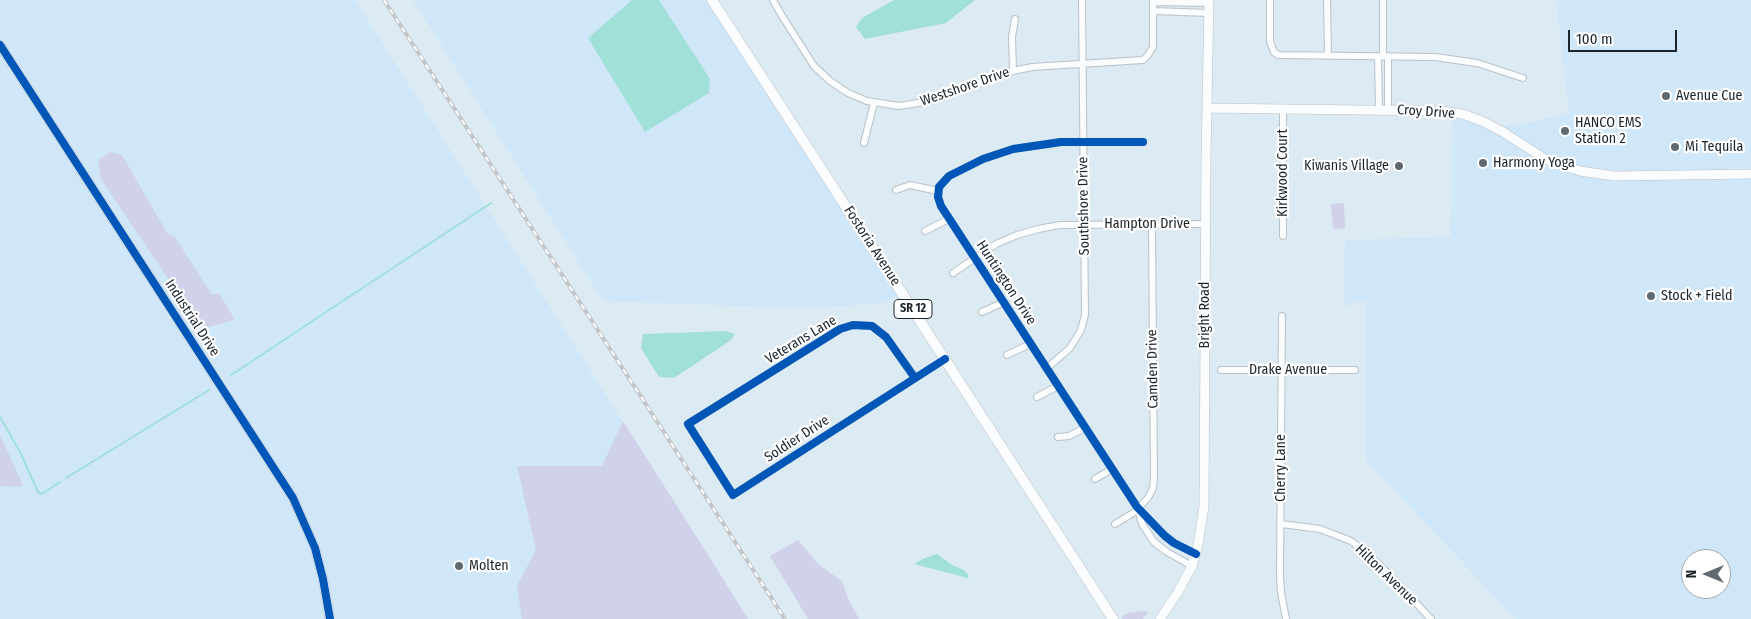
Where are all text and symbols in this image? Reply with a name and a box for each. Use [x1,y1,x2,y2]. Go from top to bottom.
scale bar [1571,20,1680,52]
text: 100 m [1576,30,1613,48]
street label: Westshore Drive [918,64,1012,110]
place label: Avenue Cue [1676,88,1742,104]
marker: Avenue Cue [1660,90,1672,102]
street label: Croy Drive [1397,102,1455,122]
place label: HANCO EMS Station 2 [1575,115,1642,148]
marker: HANCO EMS Station 2 [1559,125,1571,137]
street label: Kirkwood Court [1275,129,1291,217]
place label: Mi Tequila [1685,139,1743,155]
marker: Mi Tequila [1669,141,1681,153]
place label: Harmony Yoga [1493,155,1575,171]
street label: Southshore Drive [1075,157,1093,255]
marker: Harmony Yoga [1477,157,1489,169]
place label: Kiwanis Village [1304,158,1389,174]
marker: Kiwanis Village [1393,160,1405,172]
street label: Fostoria Avenue [840,203,904,289]
street label: Hampton Drive [1104,216,1190,232]
street label: Huntington Drive [972,238,1040,328]
street label: Industrial Drive [161,276,223,360]
street label: Bright Road [1197,282,1213,348]
place label: Stock + Field [1661,288,1732,304]
marker: Stock + Field [1645,290,1657,302]
road number: SR 12 [894,300,932,318]
street label: Veterans Lane [762,312,840,368]
street label: Camden Drive [1144,329,1162,409]
street label: Drake Avenue [1249,362,1327,378]
street label: Soldier Drive [762,412,832,466]
street label: Cherry Lane [1273,434,1289,502]
street label: Hilton Avenue [1351,541,1421,609]
north arrow [1681,549,1731,599]
place label: Molten [469,558,509,574]
marker: Molten [453,560,465,572]
text: N [1683,570,1700,578]

